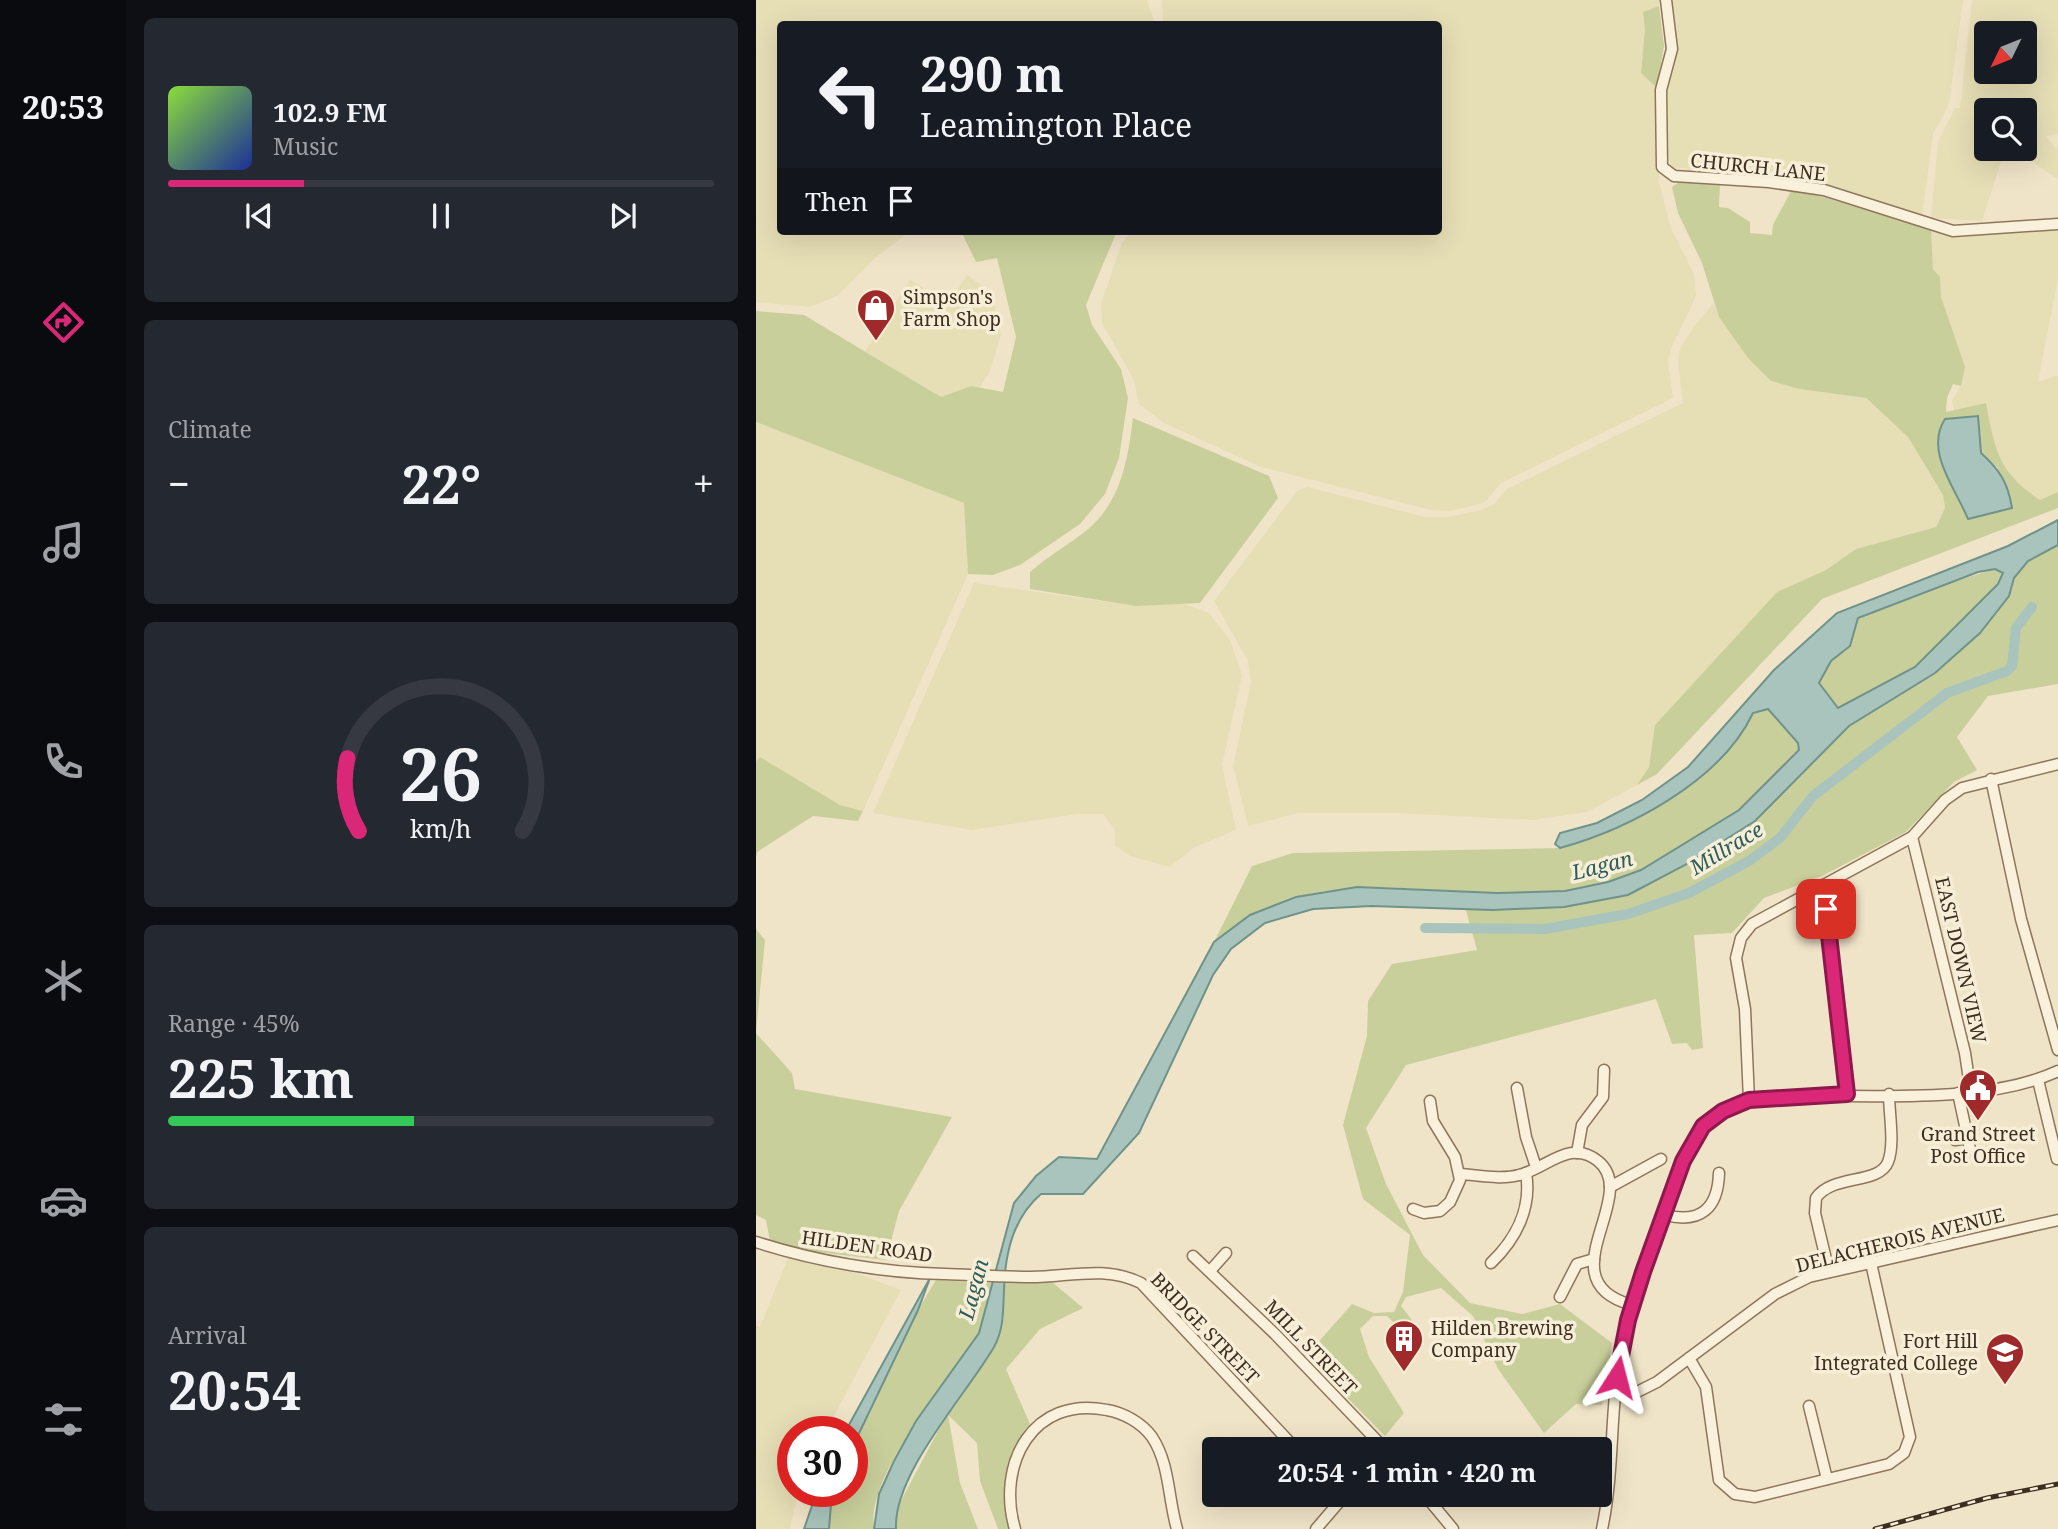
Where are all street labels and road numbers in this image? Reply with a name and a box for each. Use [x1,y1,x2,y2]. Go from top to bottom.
street label: CHURCH LANE [1689,147,1827,187]
street label: EAST DOWN VIEW [1929,874,1993,1046]
street label: DELACHEROIS AVENUE [1793,1201,2007,1278]
street label: HILDEN ROAD [800,1224,934,1268]
street label: BRIDGE STREET [1145,1267,1265,1390]
street label: MILL STREET [1259,1294,1363,1400]

